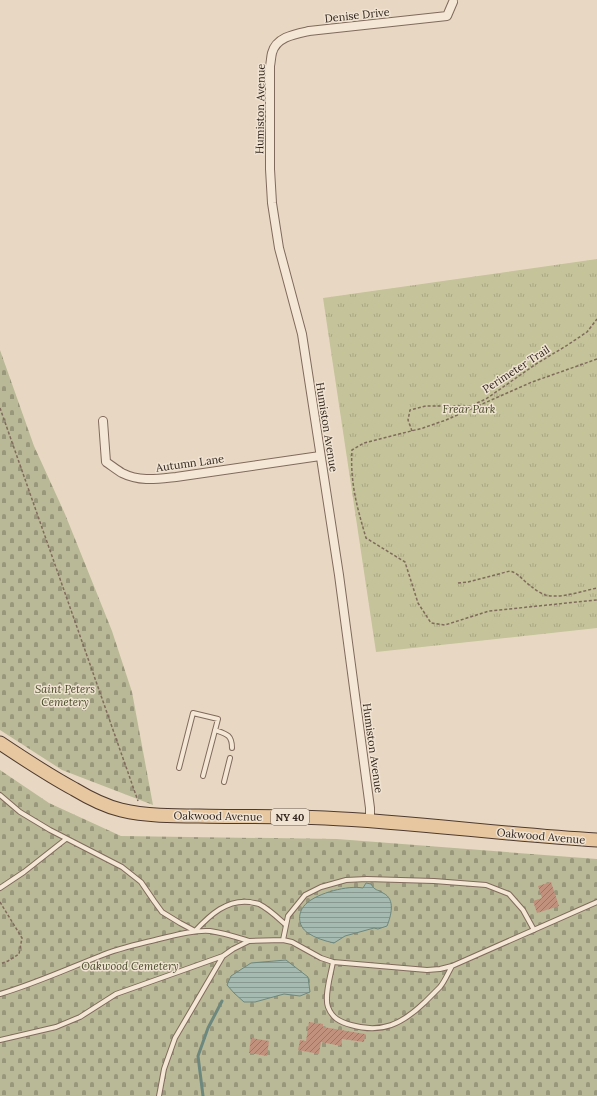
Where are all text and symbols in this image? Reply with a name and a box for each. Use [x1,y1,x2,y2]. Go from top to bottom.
street label: Denise Drive [324,5,390,25]
street label: Humiston Avenue [252,64,268,154]
street label: Perimeter Trail [480,342,552,396]
street label: Humiston Avenue [313,381,341,473]
park label: Frear Park [442,402,496,416]
street label: Autumn Lane [154,451,225,475]
park label: Saint Peters Cemetery [35,682,95,709]
street label: Humiston Avenue [360,702,386,794]
street label: Oakwood Avenue [174,808,262,824]
road number: NY 40 [271,809,309,825]
street label: Oakwood Avenue [496,825,586,847]
park label: Oakwood Cemetery [81,959,179,973]

